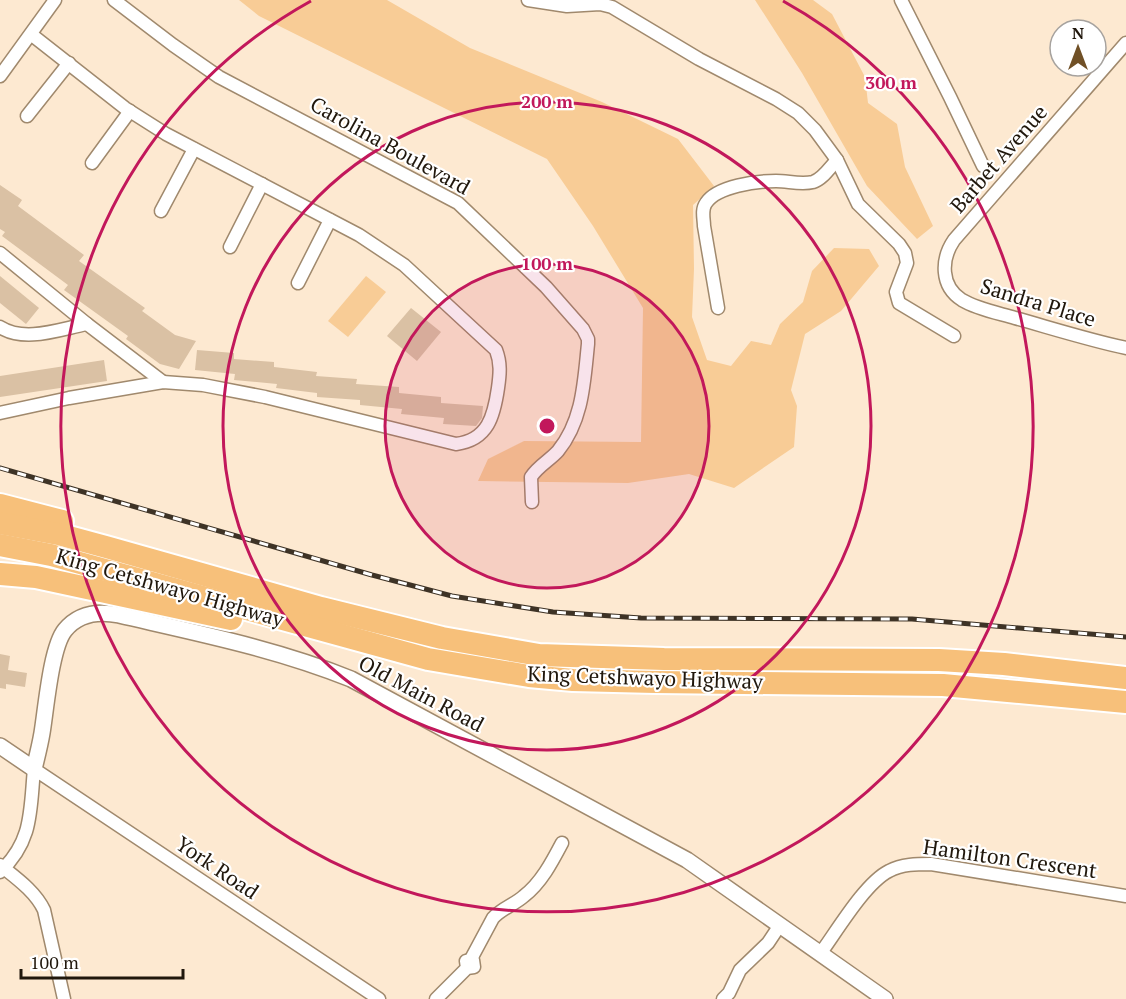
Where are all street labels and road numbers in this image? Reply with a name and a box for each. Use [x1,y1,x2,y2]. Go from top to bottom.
street label: Carolina Boulevard [306,90,476,201]
street label: Barbet Avenue [943,98,1053,218]
street label: Sandra Place [977,271,1099,333]
street label: King Cetshwayo Highway [53,541,288,633]
street label: Old Main Road [354,648,489,738]
street label: King Cetshwayo Highway [527,659,764,695]
street label: York Road [171,829,265,905]
street label: Hamilton Crescent [921,832,1099,884]

